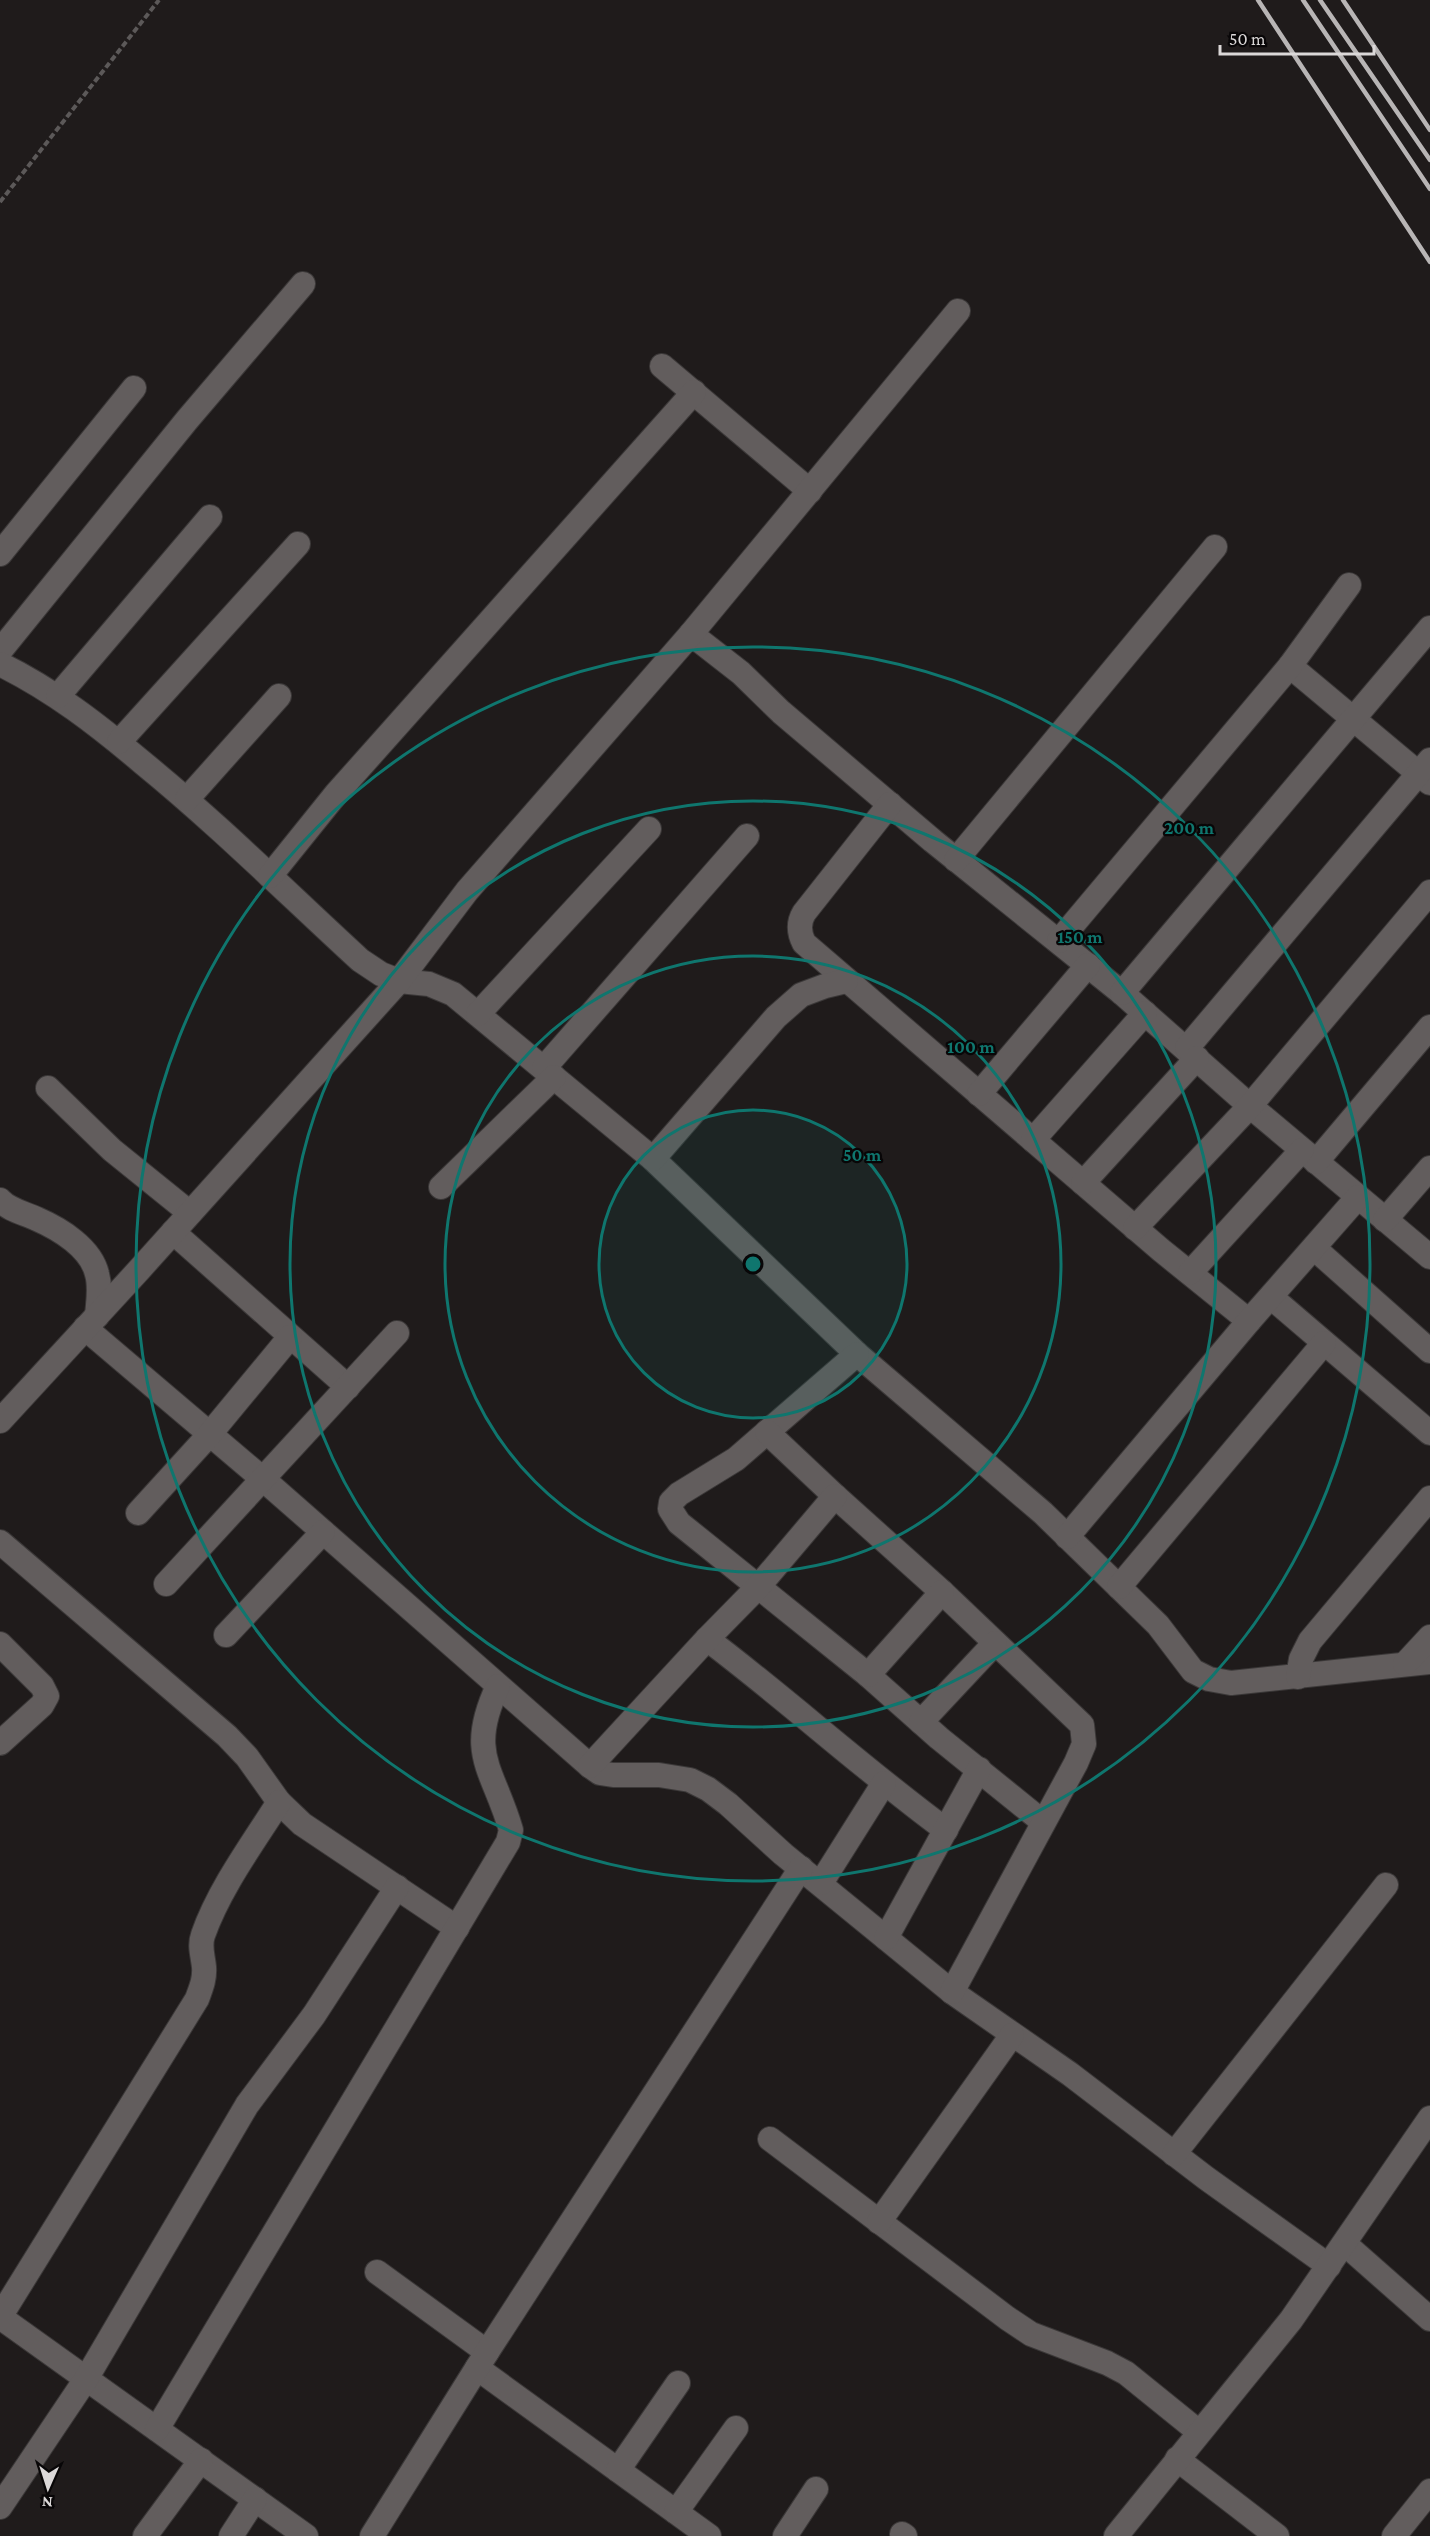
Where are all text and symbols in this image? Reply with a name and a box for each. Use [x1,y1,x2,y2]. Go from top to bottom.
scale bar [1220,18,1374,56]
text: 50 m [1229,29,1266,49]
text: 200 m [1164,818,1215,838]
text: 150 m [1057,927,1103,947]
text: 100 m [947,1037,995,1057]
text: 50 m [843,1145,882,1165]
centre of rings [743,1254,763,1274]
north arrow [18,2458,78,2518]
text: N [41,2494,53,2511]

